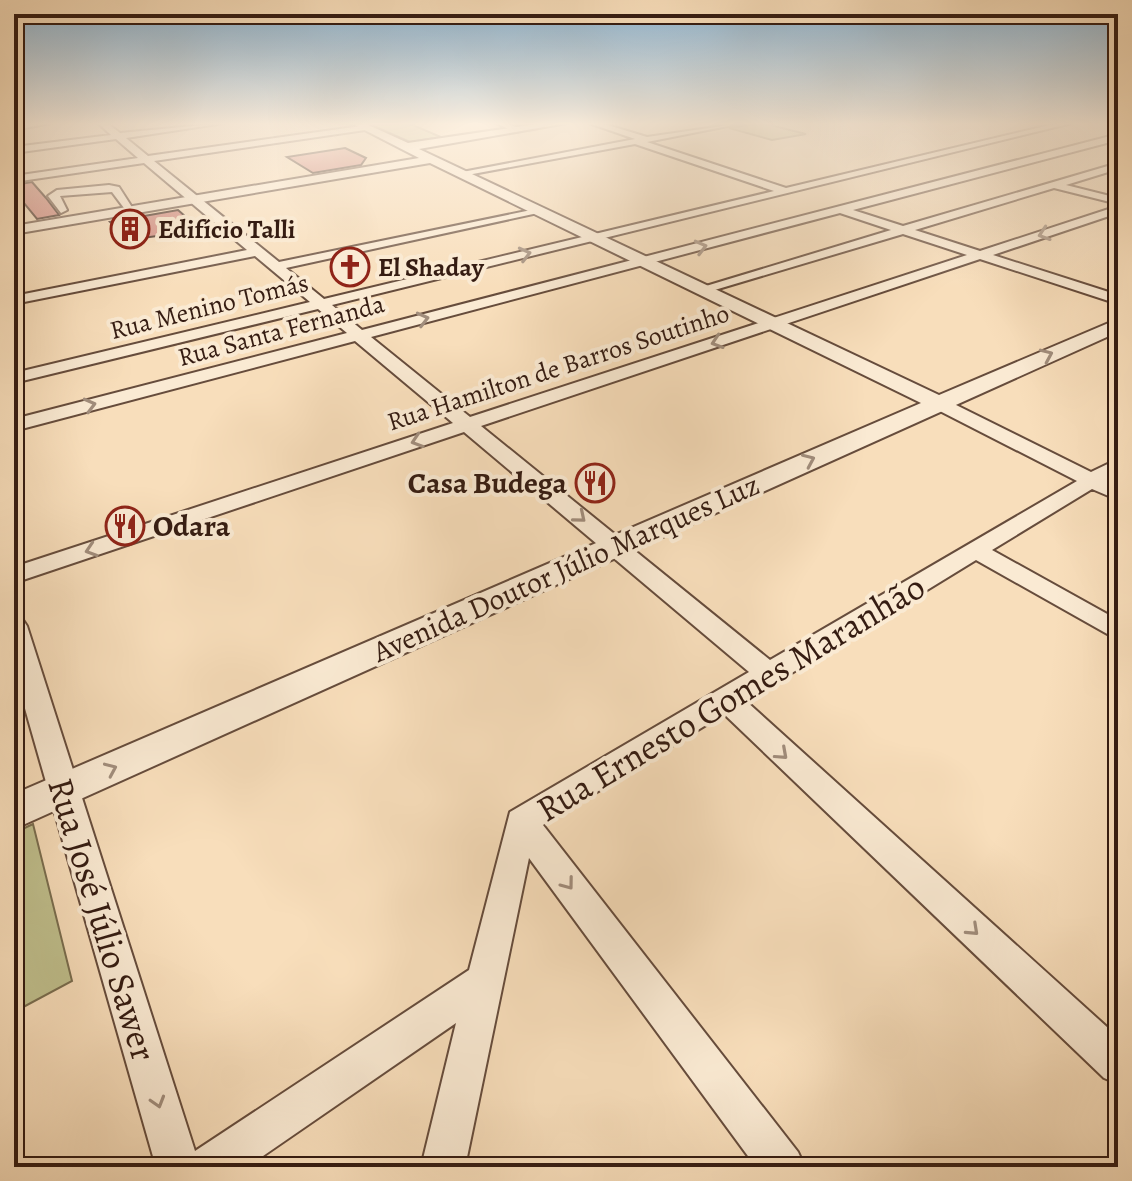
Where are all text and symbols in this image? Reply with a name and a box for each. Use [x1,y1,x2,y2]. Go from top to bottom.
building icon: Edifício Talli [109,208,151,250]
place label: Edifício Talli [158,212,295,247]
one-way arrow [1038,224,1052,240]
one-way arrow [694,239,708,256]
church icon: El Shaday [329,246,371,288]
one-way arrow [518,246,532,263]
place label: El Shaday [378,250,485,285]
street label: Rua Menino Tomás [106,265,312,348]
street label: Rua Santa Fernanda [174,286,388,375]
street label: Rua Hamilton de Barros Soutinho [383,296,734,439]
one-way arrow [415,311,429,328]
one-way arrow [711,333,725,349]
one-way arrow [1039,349,1054,365]
one-way arrow [82,398,96,414]
one-way arrow [411,432,425,448]
one-way arrow [801,454,816,470]
restaurant icon: Casa Budega [574,462,616,504]
place label: Casa Budega [408,463,567,503]
street label: Avenida Doutor Júlio Marques Luz [365,464,766,672]
restaurant icon: Odara [104,505,146,547]
place label: Odara [153,506,231,546]
one-way arrow [570,507,585,522]
one-way arrow [85,540,99,556]
street label: Rua Ernesto Gomes Maranhão [527,562,934,833]
one-way arrow [773,744,788,758]
one-way arrow [103,763,117,779]
street label: Rua José Júlio Sawer [36,772,169,1067]
one-way arrow [558,876,573,890]
one-way arrow [964,921,978,936]
one-way arrow [149,1095,165,1109]

